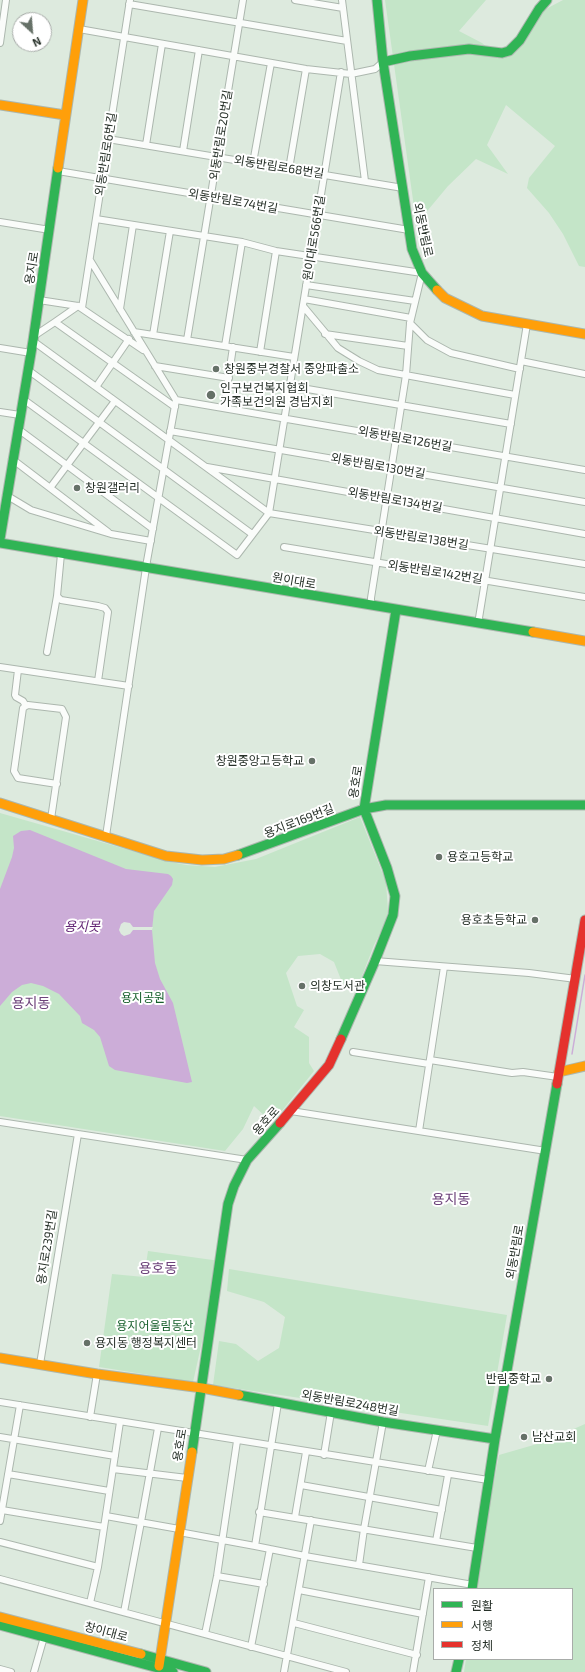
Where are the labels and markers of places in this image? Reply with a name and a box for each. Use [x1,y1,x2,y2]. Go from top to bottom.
place label: 창원중부경찰서 중앙파출소 [224,362,359,376]
marker: 창원중부경찰서 중앙파출소 [211,364,221,374]
place label: 인구보건복지협회 가족보건의원 경남지회 [220,381,333,409]
marker: 인구보건복지협회 가족보건의원 경남지회 [205,389,217,401]
place label: 창원갤러리 [85,481,140,495]
marker: 창원갤러리 [72,483,82,493]
place label: 창원중앙고등학교 [216,754,304,768]
marker: 창원중앙고등학교 [307,756,317,766]
place label: 용호고등학교 [447,850,513,864]
marker: 용호고등학교 [434,852,444,862]
place label: 용호초등학교 [461,913,527,927]
marker: 용호초등학교 [530,915,540,925]
place label: 의창도서관 [310,979,365,993]
marker: 의창도서관 [297,981,307,991]
place label: 용지동 행정복지센터 [95,1336,197,1350]
marker: 용지동 행정복지센터 [82,1338,92,1348]
place label: 반림중학교 [486,1372,541,1386]
marker: 반림중학교 [544,1374,554,1384]
place label: 남산교회 [532,1430,576,1444]
marker: 남산교회 [519,1432,529,1442]

